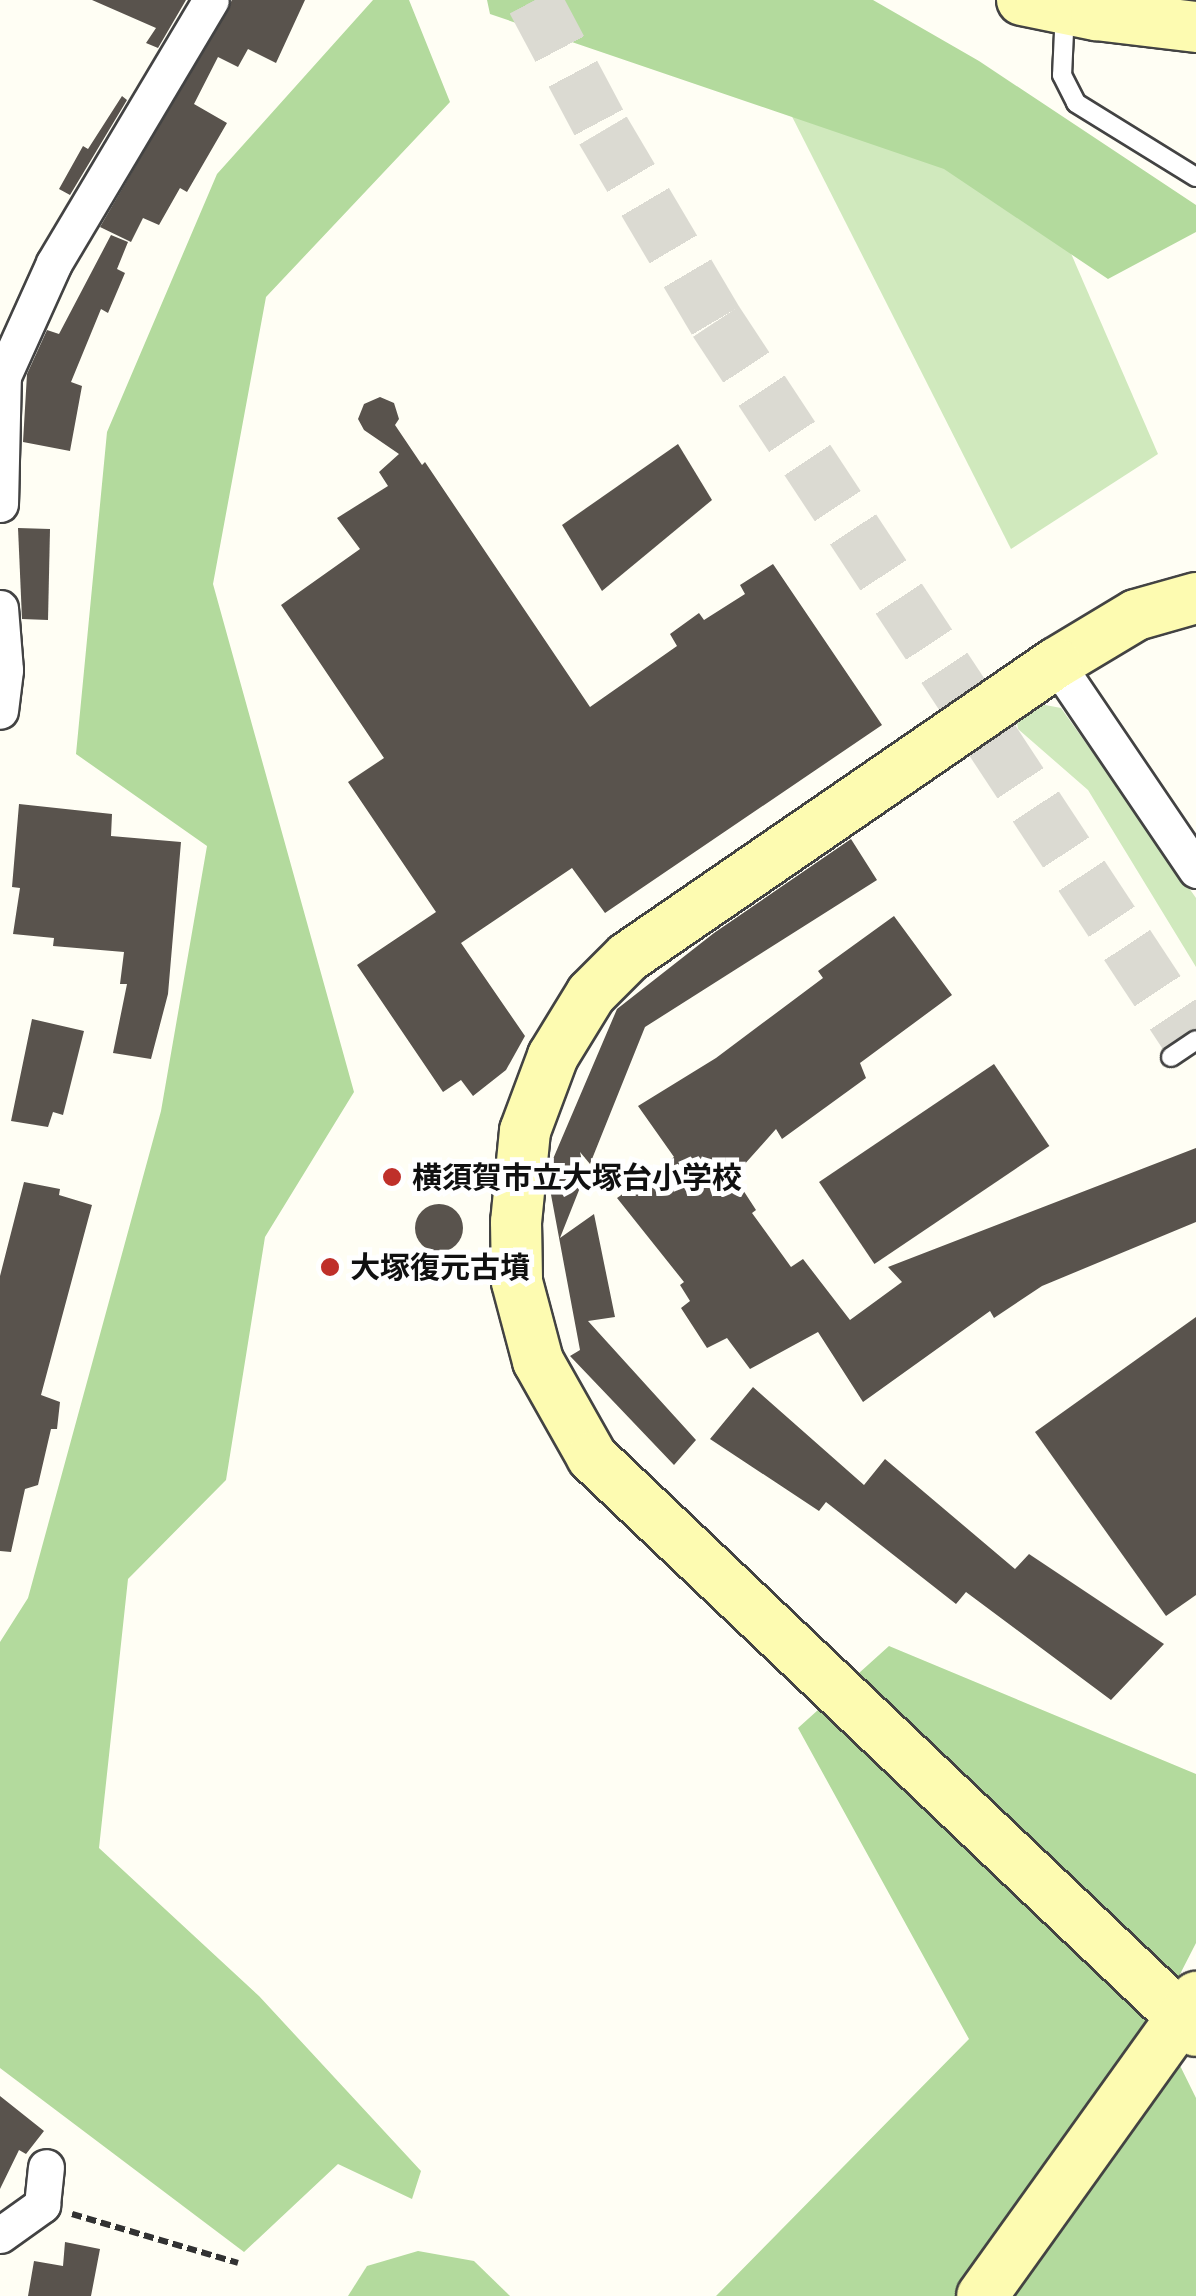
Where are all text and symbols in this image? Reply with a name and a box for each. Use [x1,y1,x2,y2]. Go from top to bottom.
place label: 横須賀市立大塚台小学校 [412,1159,742,1195]
marker: 横須賀市立大塚台小学校 [381,1166,403,1188]
place label: 大塚復元古墳 [350,1249,530,1285]
marker: 大塚復元古墳 [319,1256,341,1278]

